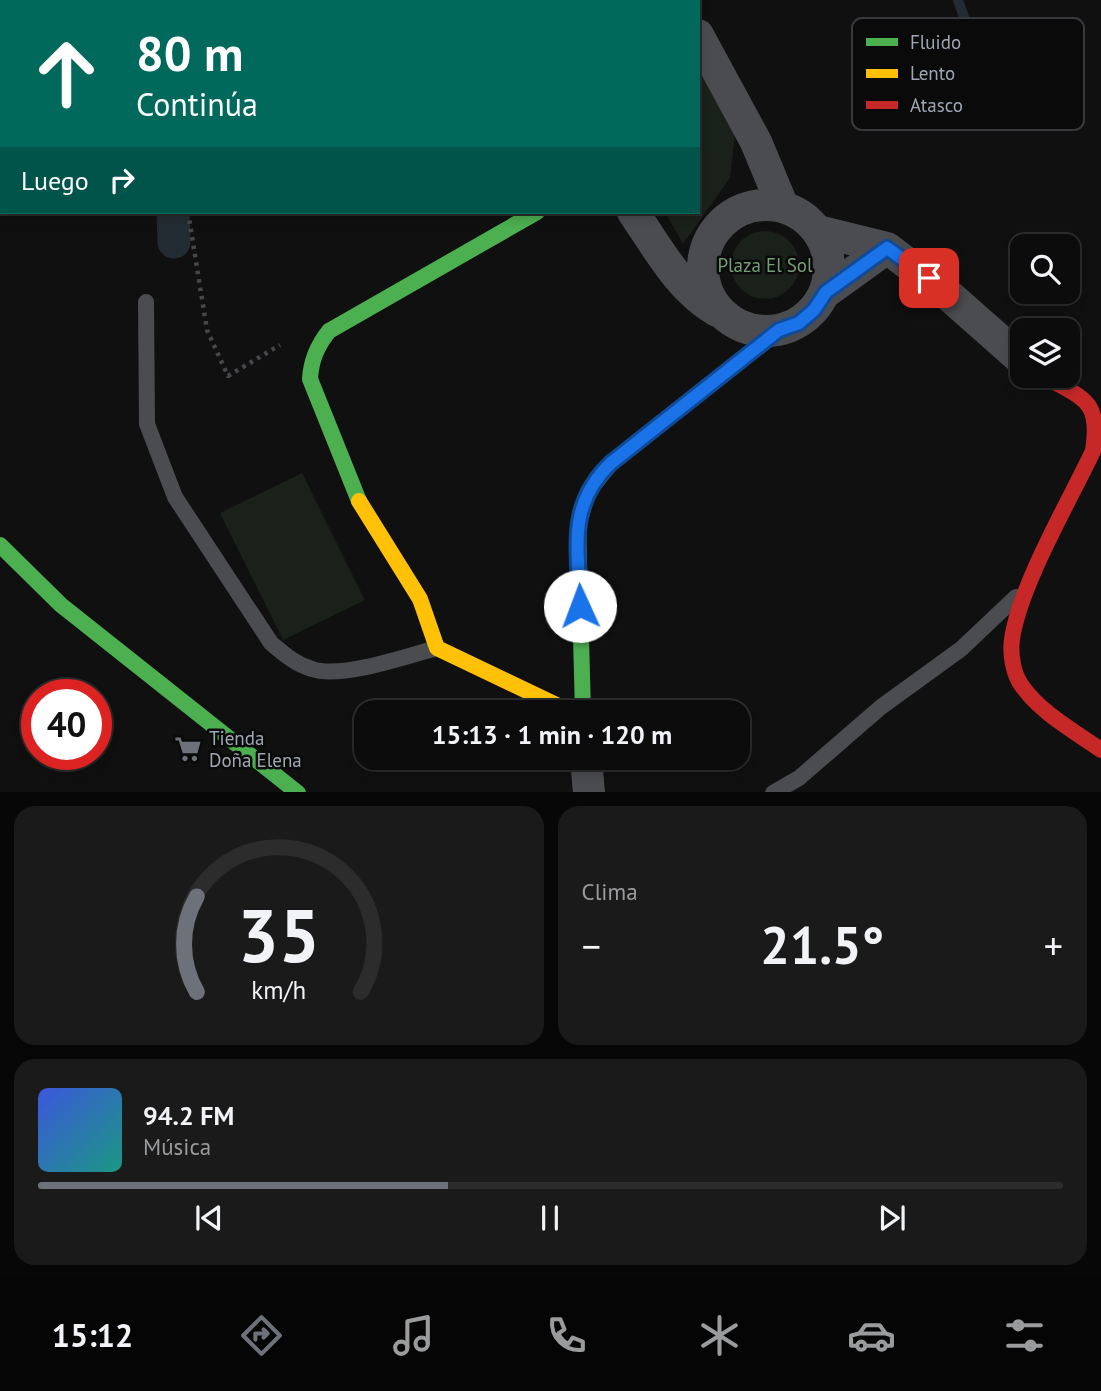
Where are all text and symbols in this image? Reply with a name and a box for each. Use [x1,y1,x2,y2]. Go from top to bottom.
legend [852,18,1084,130]
text: 80 m [136,21,243,85]
icon: ahead [21,28,112,119]
text: Fluido [910,30,961,54]
text: Lento [910,61,955,85]
text: Continúa [136,83,258,125]
text: Atasco [910,93,963,117]
icon: right [103,161,141,199]
text: Luego [21,164,89,197]
map controls [1010,234,1080,388]
button: search [1010,234,1080,304]
pin [899,248,959,308]
park label: Plaza El Sol [717,253,813,277]
icon: arrive [910,259,948,297]
button: layers [1010,318,1080,388]
position arrow [543,569,617,643]
speed limit sign: 40 [21,679,112,770]
text: 15:13 · 1 min · 120 m [432,718,672,751]
place label: Tienda Doña Elena [209,726,302,772]
supermarket icon: Tienda Doña Elena [173,734,203,764]
text: Clima [582,877,638,906]
text: 35 [237,888,320,982]
text: 21.5° [760,911,884,978]
text: − [582,921,601,970]
text: + [1044,921,1063,970]
text: km/h [251,973,306,1005]
text: 94.2 FM [143,1099,234,1132]
text: Música [143,1132,211,1161]
icon: previous [190,1199,228,1237]
icon: pause [531,1199,569,1237]
icon: next [873,1199,911,1237]
icon: directions [237,1311,286,1360]
icon: music [389,1311,438,1360]
icon: phone [542,1311,591,1360]
icon: climate [695,1311,744,1360]
icon: car [847,1311,896,1360]
icon: filters [1000,1311,1049,1360]
text: 15:12 [52,1314,133,1356]

